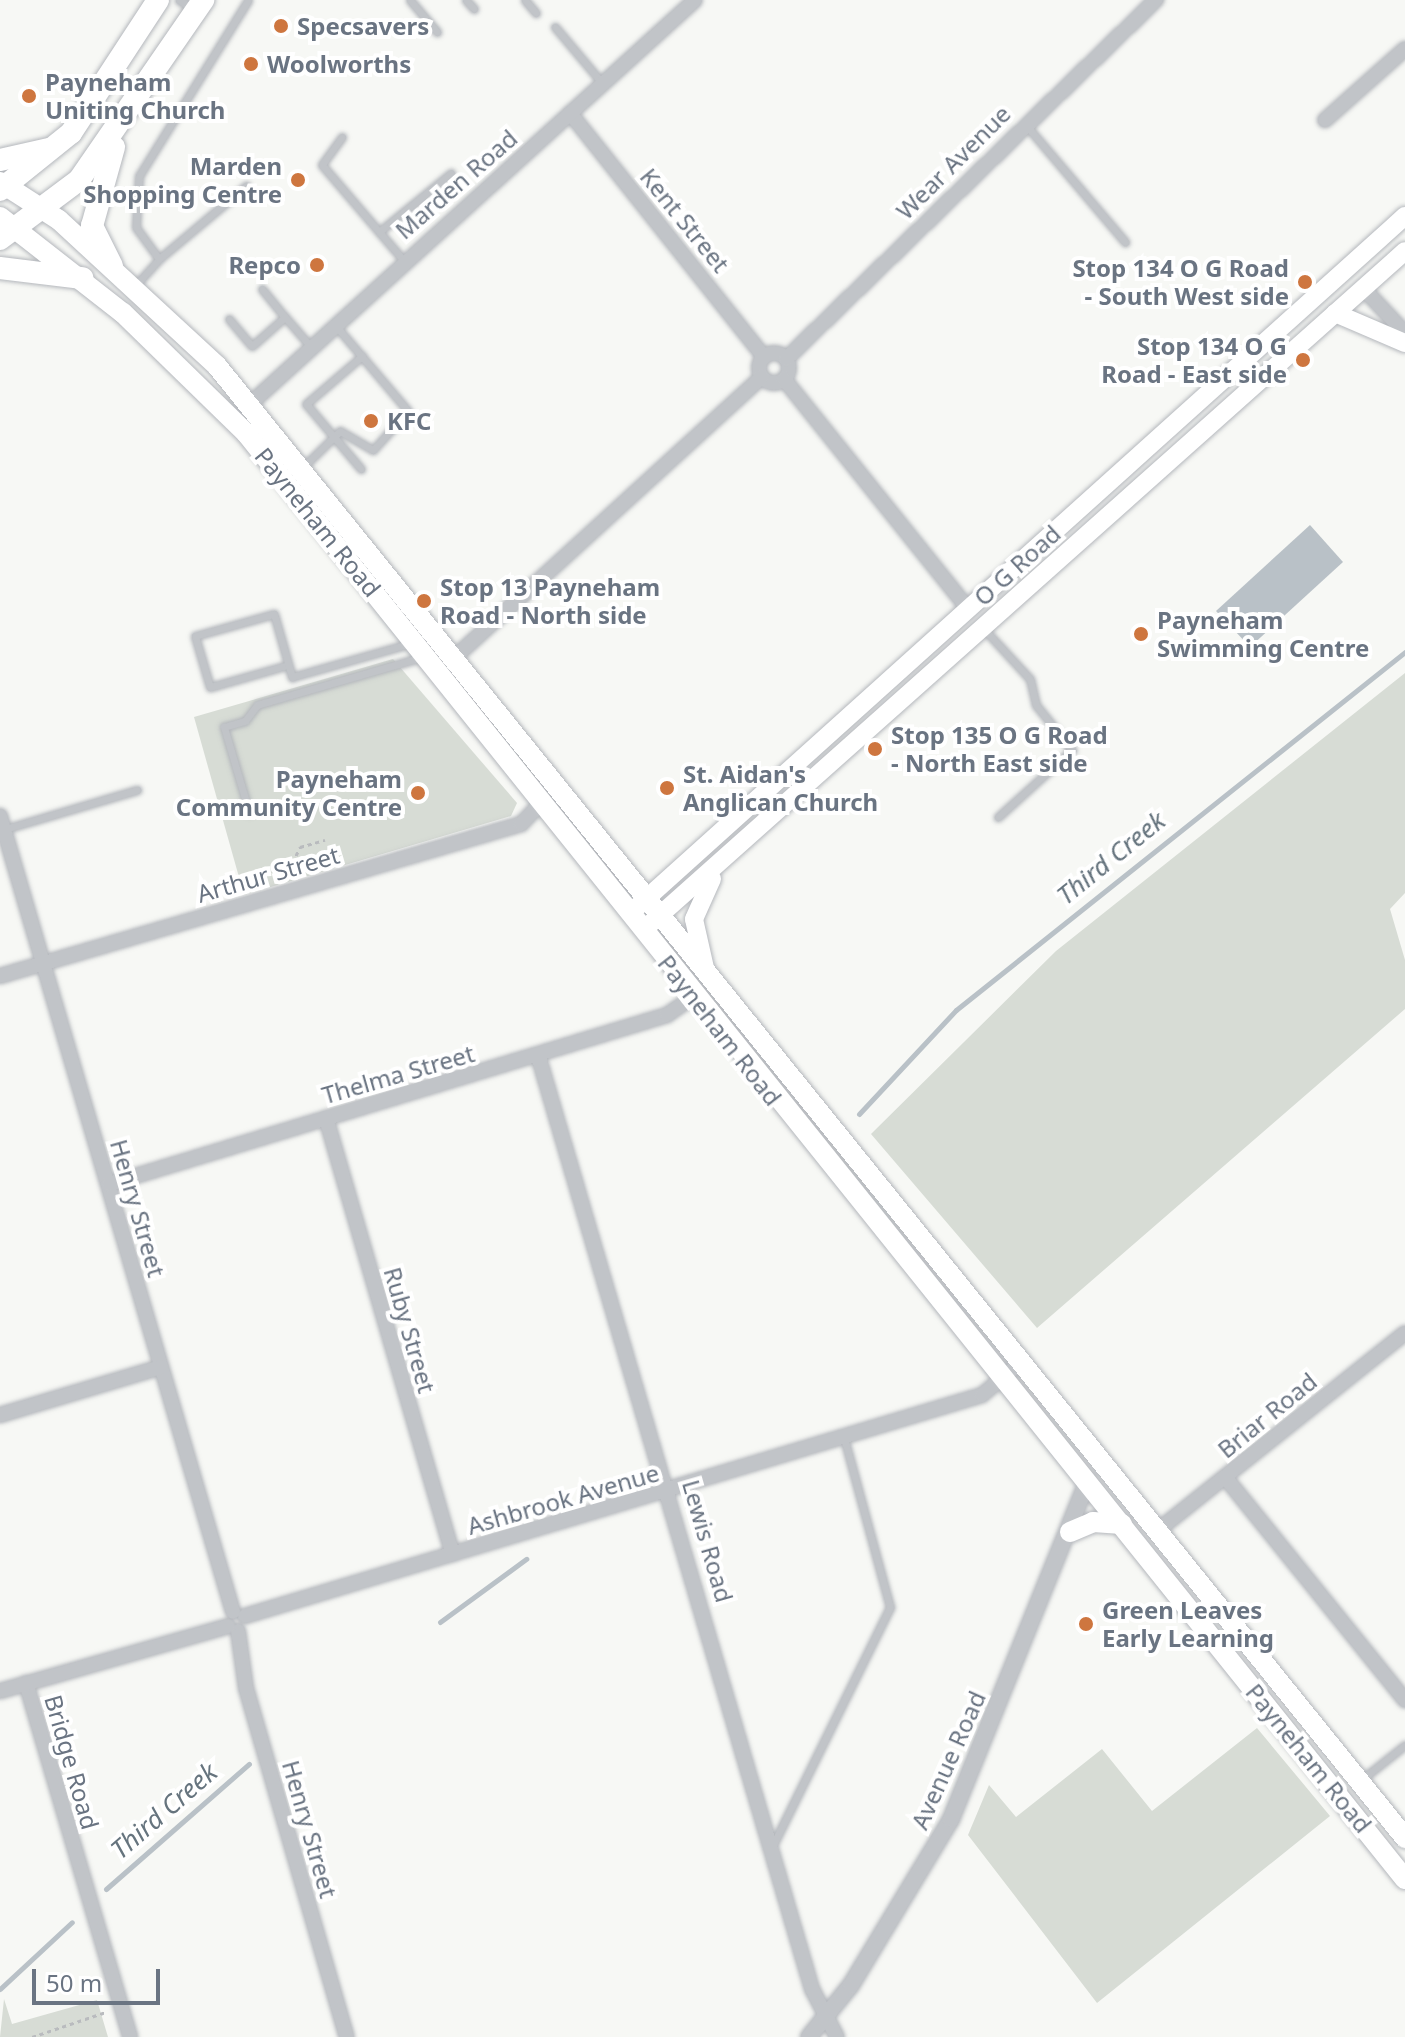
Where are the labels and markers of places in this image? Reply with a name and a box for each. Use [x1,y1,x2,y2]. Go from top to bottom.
place label: Specsavers [297,12,429,40]
marker: Specsavers [272,17,290,35]
place label: Woolworths [267,50,411,78]
marker: Woolworths [242,55,260,73]
place label: Payneham Uniting Church [45,68,225,124]
marker: Payneham Uniting Church [20,87,38,105]
place label: Marden Shopping Centre [83,152,282,208]
marker: Marden Shopping Centre [289,171,307,189]
place label: Repco [228,251,301,279]
place label: Stop 134 O G Road - South West side [1072,254,1289,310]
marker: Repco [308,256,326,274]
marker: Stop 134 O G Road - South West side [1296,273,1314,291]
place label: Stop 134 O G Road - East side [1101,332,1287,388]
marker: Stop 134 O G Road - East side [1294,351,1312,369]
place label: KFC [387,407,432,435]
marker: KFC [362,412,380,430]
place label: Stop 13 Payneham Road - North side [440,573,660,629]
marker: Stop 13 Payneham Road - North side [415,592,433,610]
place label: Payneham Swimming Centre [1157,606,1369,662]
marker: Payneham Swimming Centre [1132,625,1150,643]
place label: Stop 135 O G Road - North East side [891,721,1108,777]
marker: Stop 135 O G Road - North East side [866,740,884,758]
place label: St. Aidan's Anglican Church [683,760,878,816]
place label: Payneham Community Centre [176,765,402,821]
marker: St. Aidan's Anglican Church [658,779,676,797]
marker: Payneham Community Centre [409,784,427,802]
place label: Green Leaves Early Learning [1102,1596,1274,1652]
marker: Green Leaves Early Learning [1077,1615,1095,1633]

